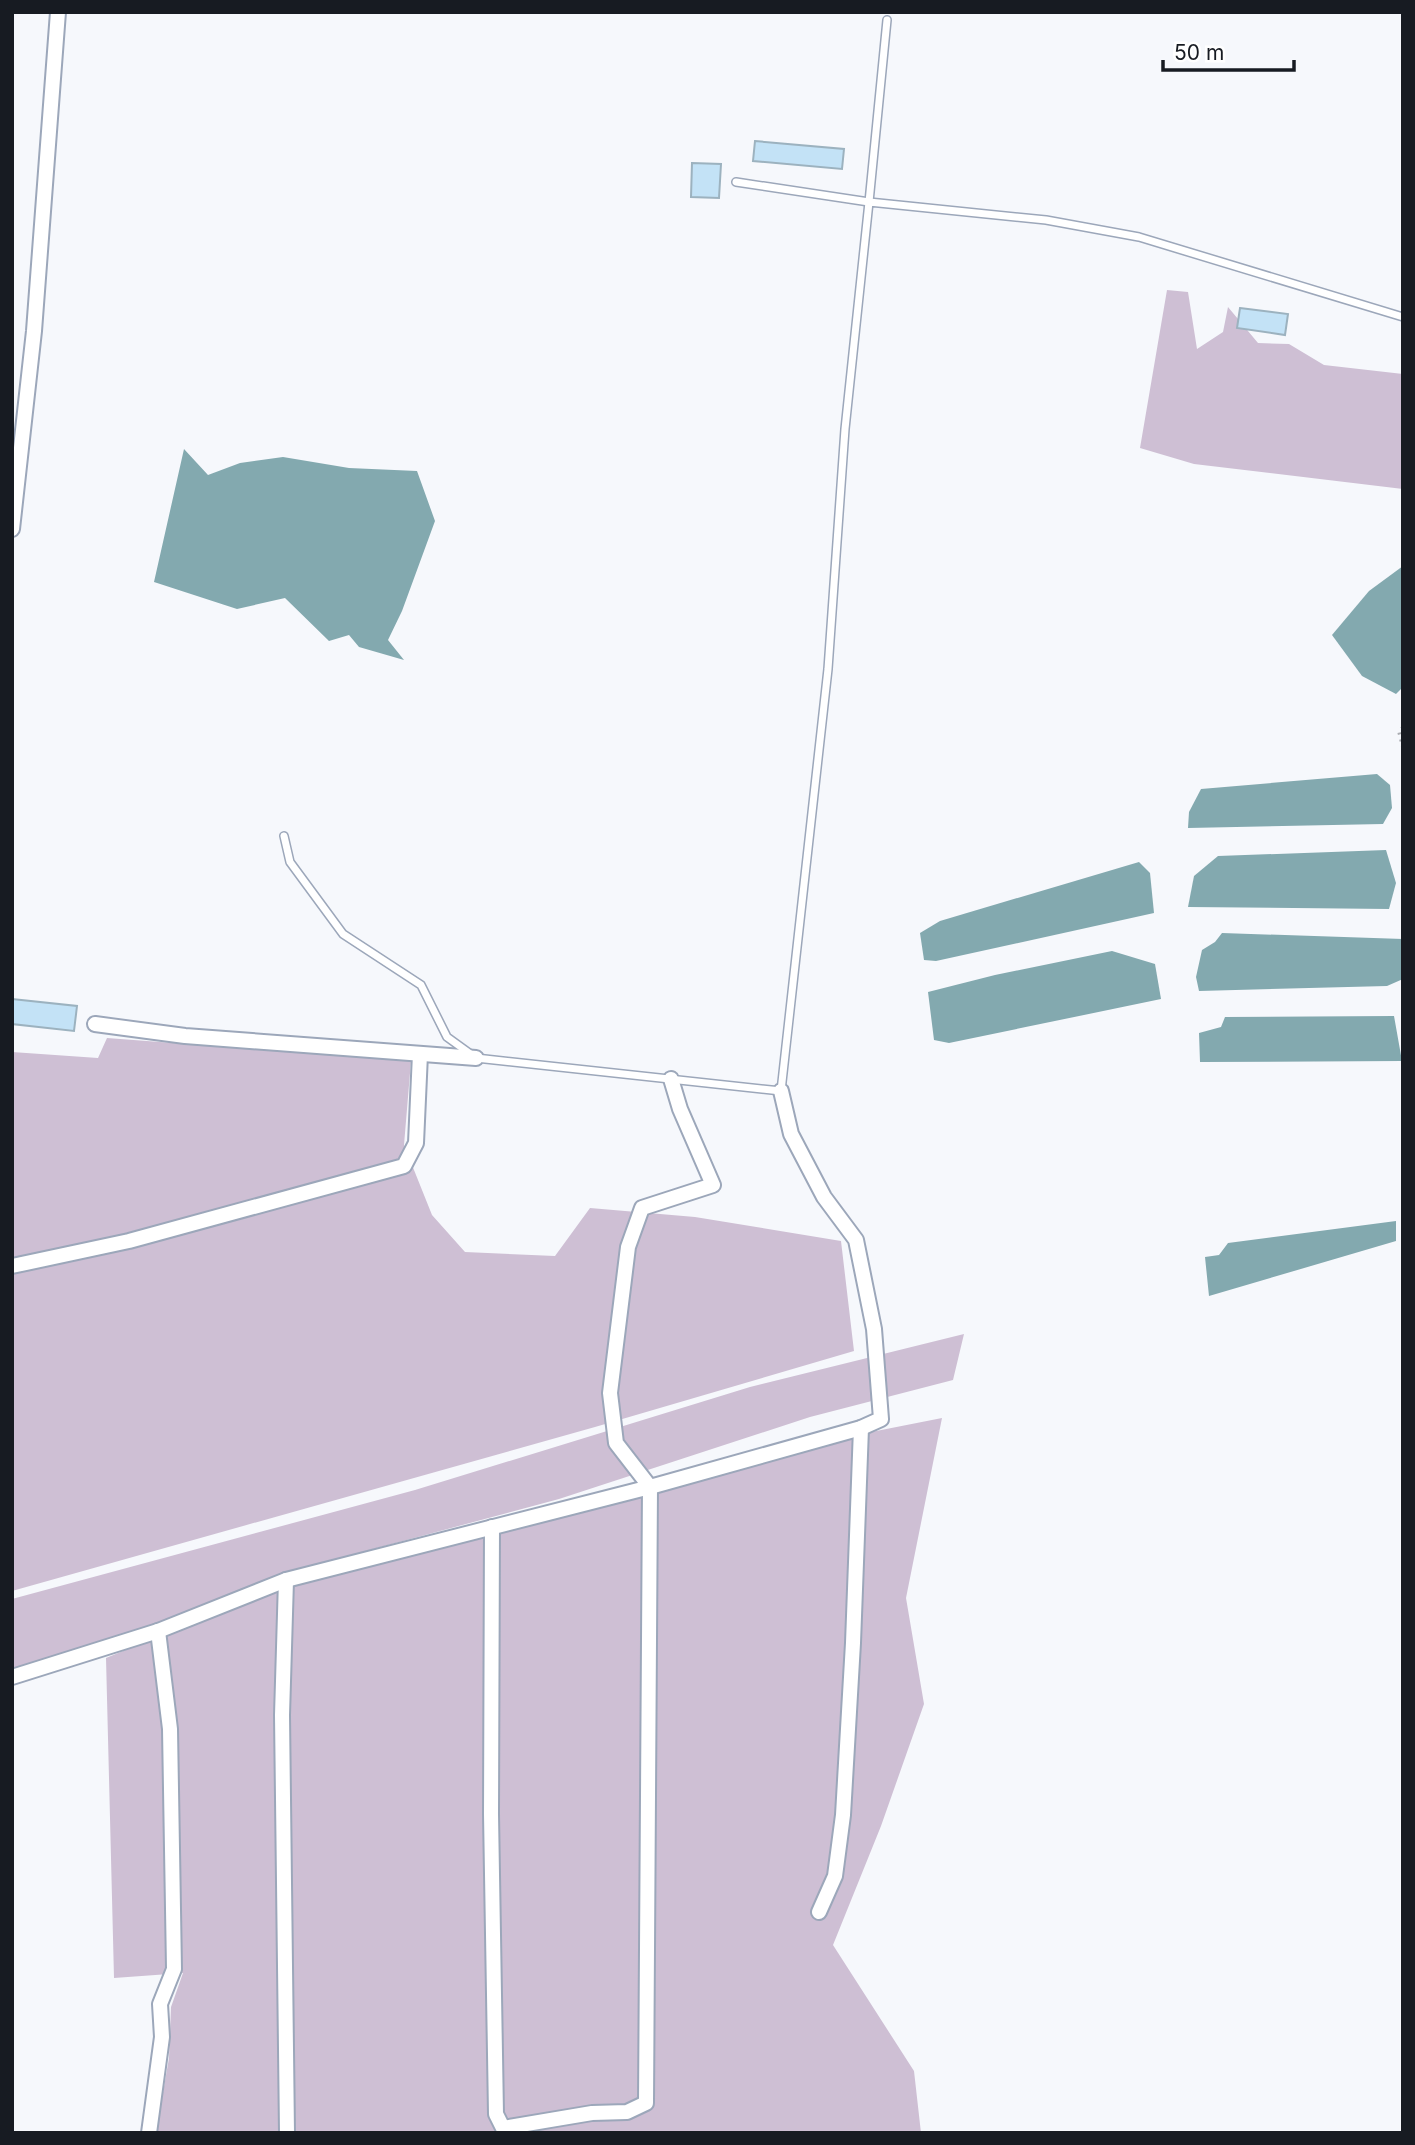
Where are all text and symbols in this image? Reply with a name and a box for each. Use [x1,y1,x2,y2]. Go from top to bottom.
scale bar [1163,28,1294,72]
text: 50 m [1174,40,1224,65]

